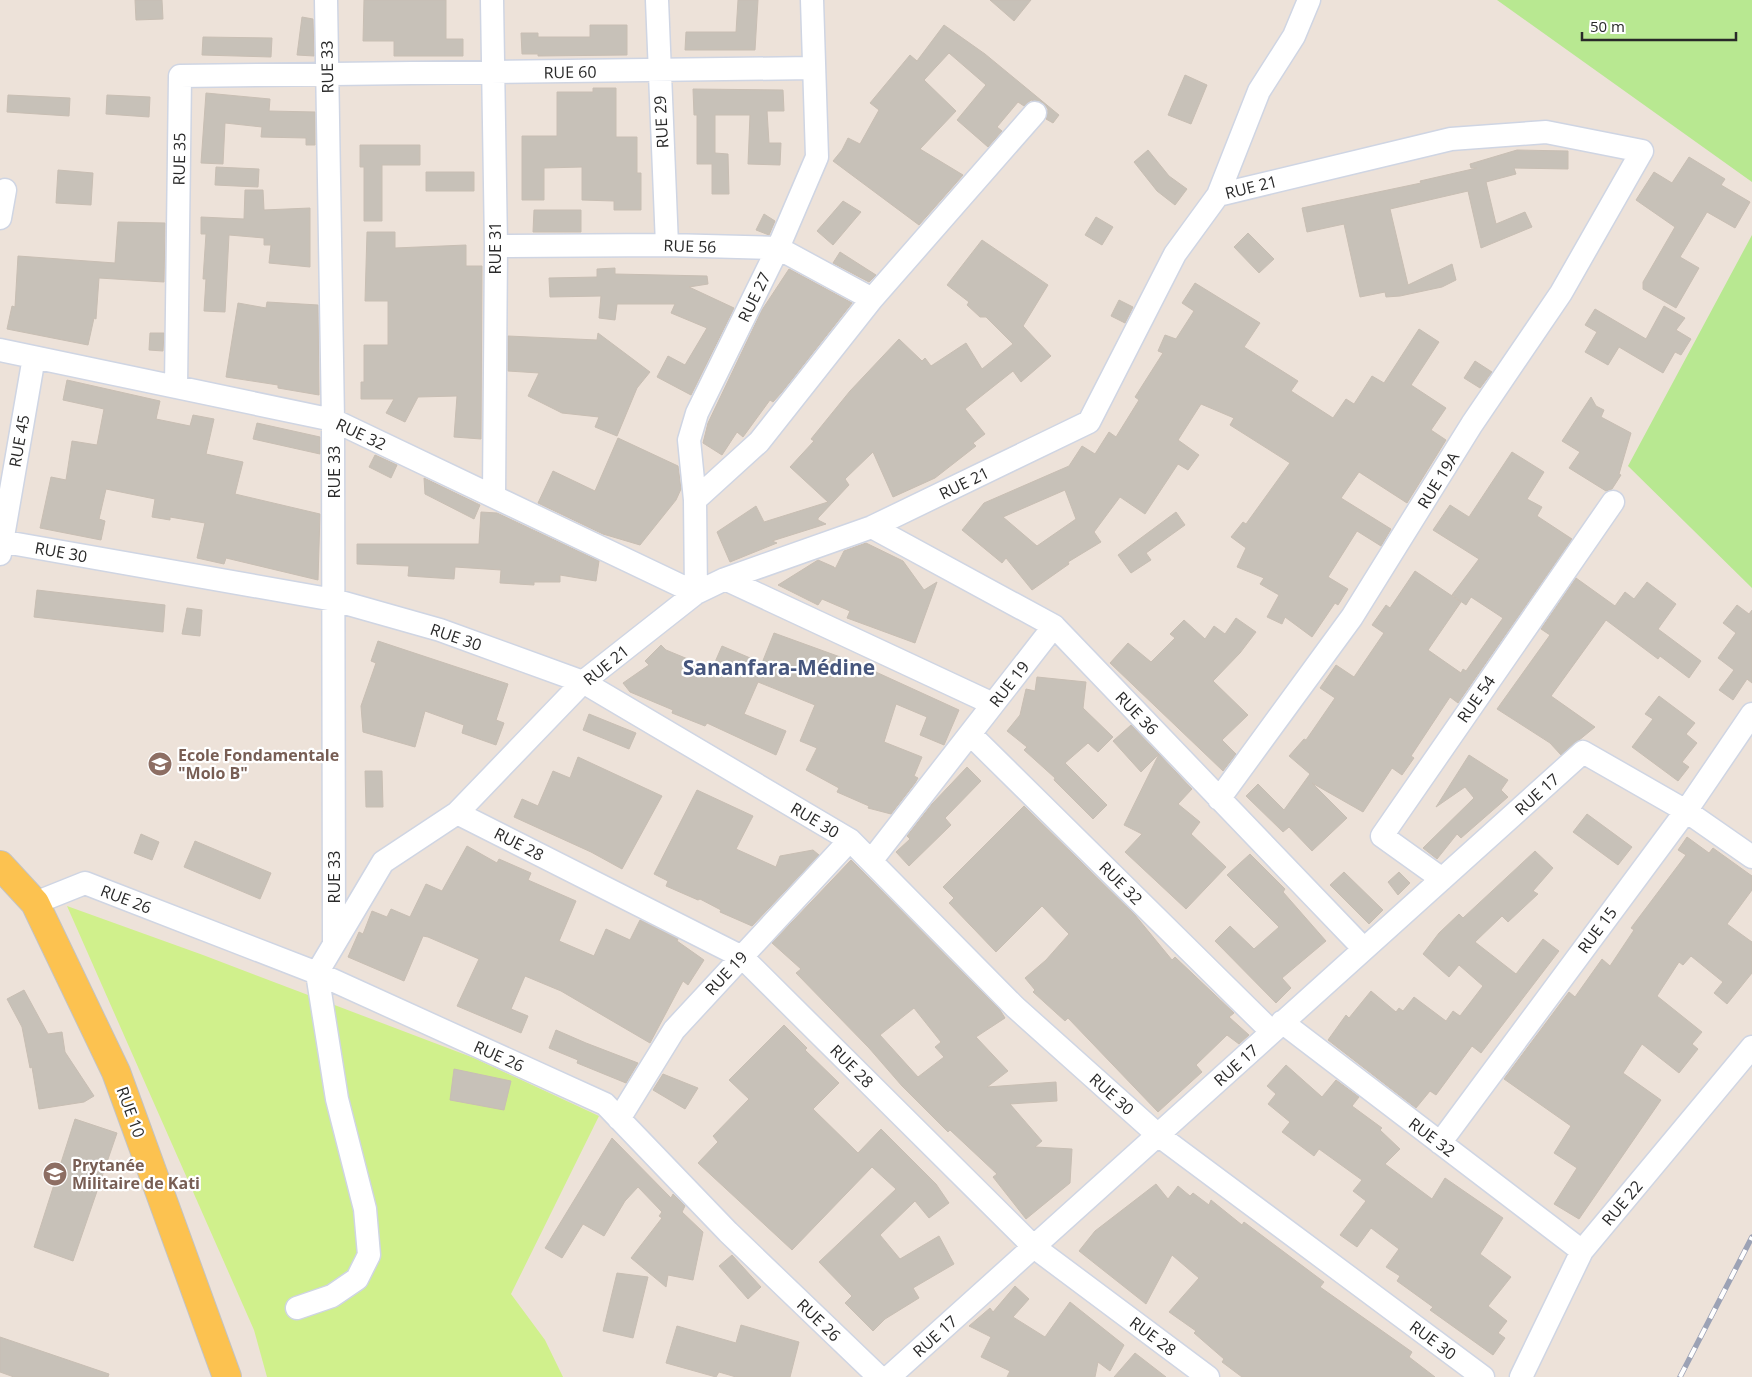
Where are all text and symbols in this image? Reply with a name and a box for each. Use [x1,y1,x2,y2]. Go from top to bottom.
scale bar [1582,10,1736,42]
text: 50 m [1590,16,1625,36]
street label: RUE 33 [316,40,338,94]
street label: RUE 60 [543,61,597,83]
street label: RUE 29 [649,95,673,149]
street label: RUE 35 [168,132,190,186]
street label: RUE 21 [1223,170,1279,204]
street label: RUE 31 [484,222,506,274]
street label: RUE 56 [663,234,717,258]
street label: RUE 27 [733,268,775,326]
street label: RUE 45 [4,413,34,469]
street label: RUE 32 [332,413,390,455]
street label: RUE 33 [323,446,345,498]
street label: RUE 19A [1412,447,1464,513]
street label: RUE 21 [935,462,993,504]
street label: RUE 30 [33,537,89,567]
street label: RUE 30 [427,618,485,656]
street label: RUE 21 [579,640,633,690]
district label: Sananfara-Médine [683,653,875,681]
street label: RUE 19 [984,656,1034,712]
street label: RUE 54 [1452,671,1500,727]
street label: RUE 36 [1111,686,1163,740]
place label: Ecole Fondamentale "Molo B" [178,744,339,784]
school or university icon: Ecole Fondamentale "Molo B" [147,751,173,777]
street label: RUE 17 [1510,768,1564,820]
street label: RUE 30 [787,797,843,843]
street label: RUE 28 [490,822,548,866]
street label: RUE 33 [323,851,345,903]
street label: RUE 32 [1095,857,1147,909]
street label: RUE 26 [97,879,155,919]
street label: RUE 15 [1572,902,1622,958]
street label: RUE 19 [700,946,752,1000]
street label: RUE 26 [470,1035,528,1077]
street label: RUE 17 [1209,1039,1263,1091]
street label: RUE 28 [826,1040,878,1092]
street label: RUE 30 [1085,1068,1139,1120]
street label: RUE 10 [112,1083,150,1141]
street label: RUE 32 [1404,1112,1460,1162]
place label: Prytanée Militaire de Kati [72,1154,200,1194]
school or university icon: Prytanée Militaire de Kati [42,1161,68,1187]
street label: RUE 22 [1597,1176,1647,1230]
street label: RUE 26 [792,1294,846,1346]
street label: RUE 17 [908,1310,962,1362]
street label: RUE 28 [1125,1311,1181,1361]
street label: RUE 30 [1405,1315,1461,1365]

